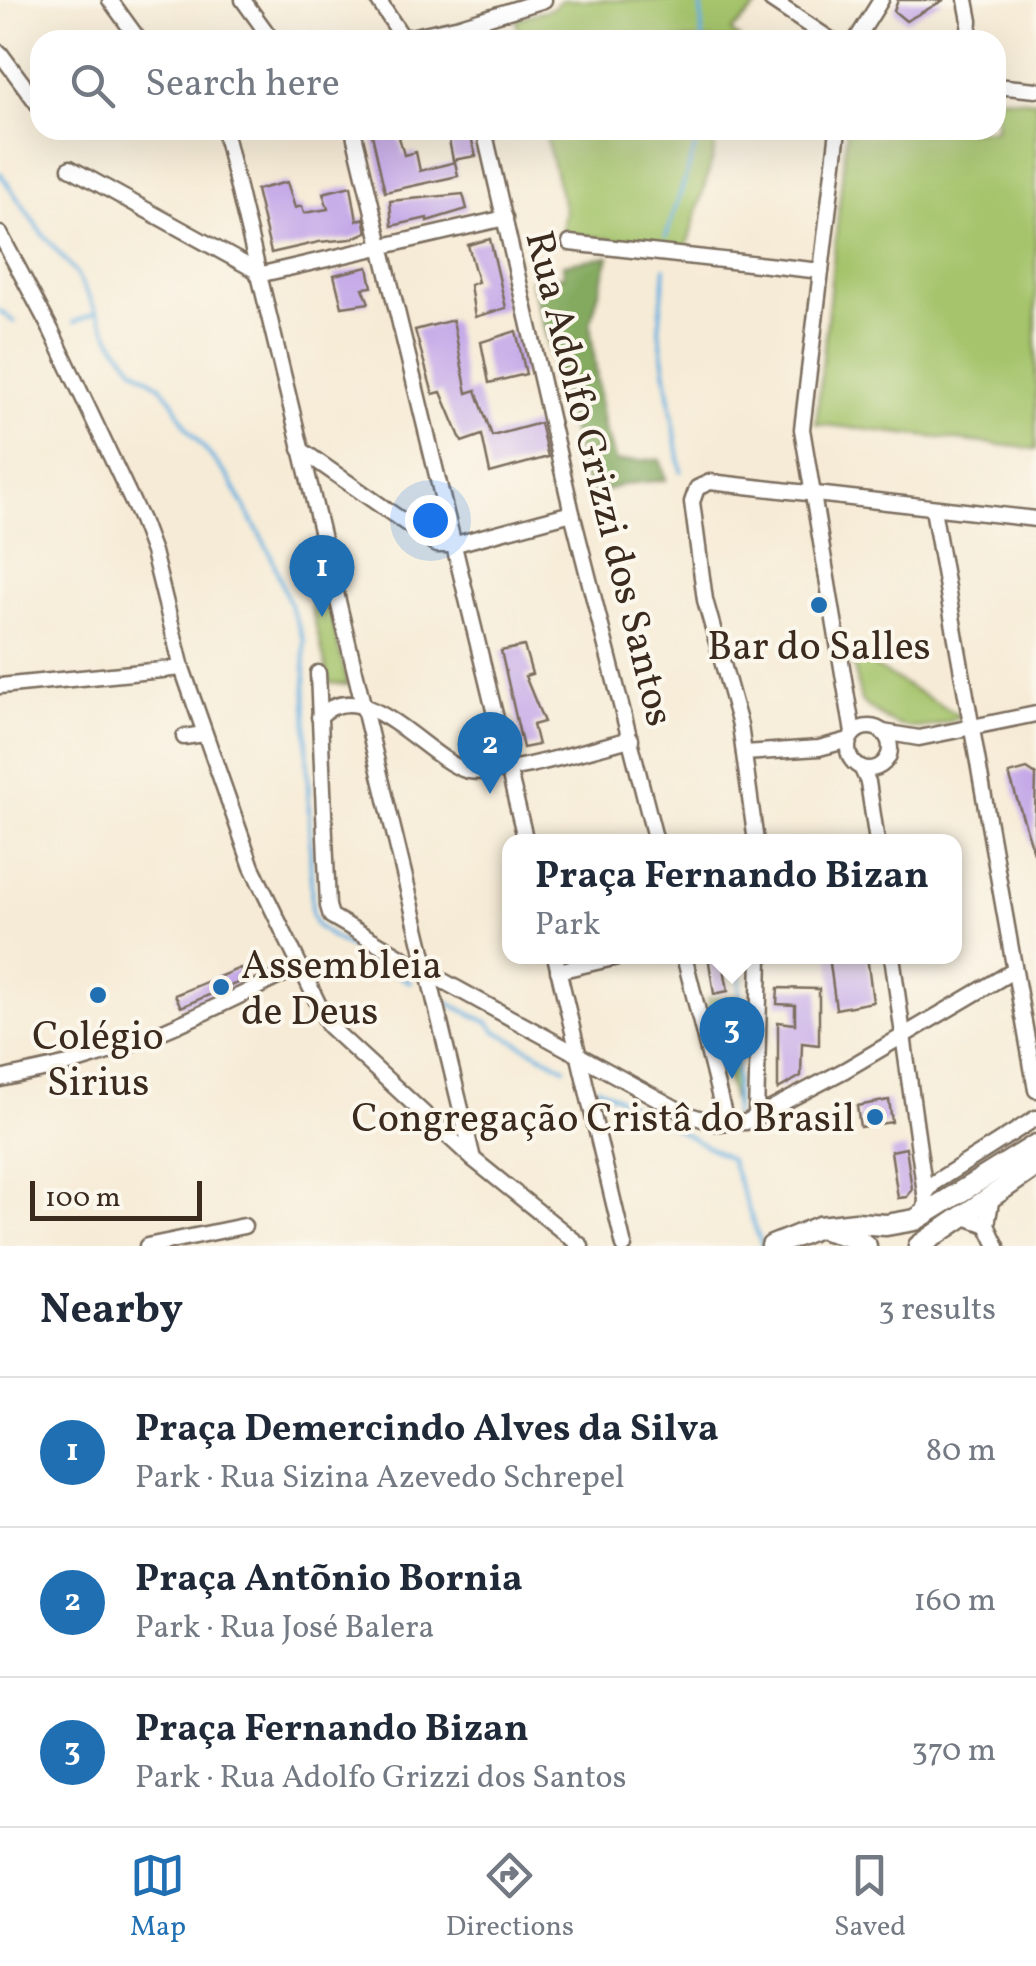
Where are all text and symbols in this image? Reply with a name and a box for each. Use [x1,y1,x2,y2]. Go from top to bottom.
search box [30,30,1006,140]
icon: search [65,58,120,113]
text: Search here [145,59,340,112]
street label: Rua Adolfo Grizzi dos Santos [508,225,686,732]
your location [405,495,456,546]
pin: 1 [290,534,354,617]
marker: Bar do Salles [808,594,830,616]
place label: Bar do Salles [707,621,931,677]
pin: 2 [458,712,522,794]
popup [502,834,962,964]
text: Praça Fernando Bizan [535,851,929,904]
text: Park [535,904,600,948]
place label: Assembleia de Deus [241,940,442,1042]
marker: Assembleia de Deus [210,976,232,998]
marker: Colégio Sirius [87,984,109,1006]
pin: 3 [700,996,764,1079]
place label: Colégio Sirius [32,1011,164,1113]
place label: Congregação Cristâ do Brasil [352,1093,855,1149]
marker: Congregação Cristâ do Brasil [864,1106,886,1128]
scale bar [30,1176,202,1220]
text: 100 m [45,1179,120,1218]
text: Nearby [40,1282,183,1341]
text: 3 results [878,1289,996,1333]
text: Praça Demercindo Alves da Silva [135,1404,719,1457]
text: 1 [66,1430,79,1474]
text: 80 m [926,1430,996,1474]
text: Park · Rua Sizina Azevedo Schrepel [135,1457,625,1501]
text: Praça Antõnio Bornia [135,1554,523,1607]
text: 2 [64,1580,81,1624]
text: 160 m [913,1580,996,1624]
text: Park · Rua José Balera [135,1607,435,1651]
text: Praça Fernando Bizan [135,1704,529,1757]
text: 3 [64,1730,81,1774]
text: 370 m [911,1730,996,1774]
text: Park · Rua Adolfo Grizzi dos Santos [135,1757,626,1801]
tab: Map [130,1848,186,1947]
tab: Directions [446,1848,574,1947]
tab: Saved [834,1848,906,1947]

